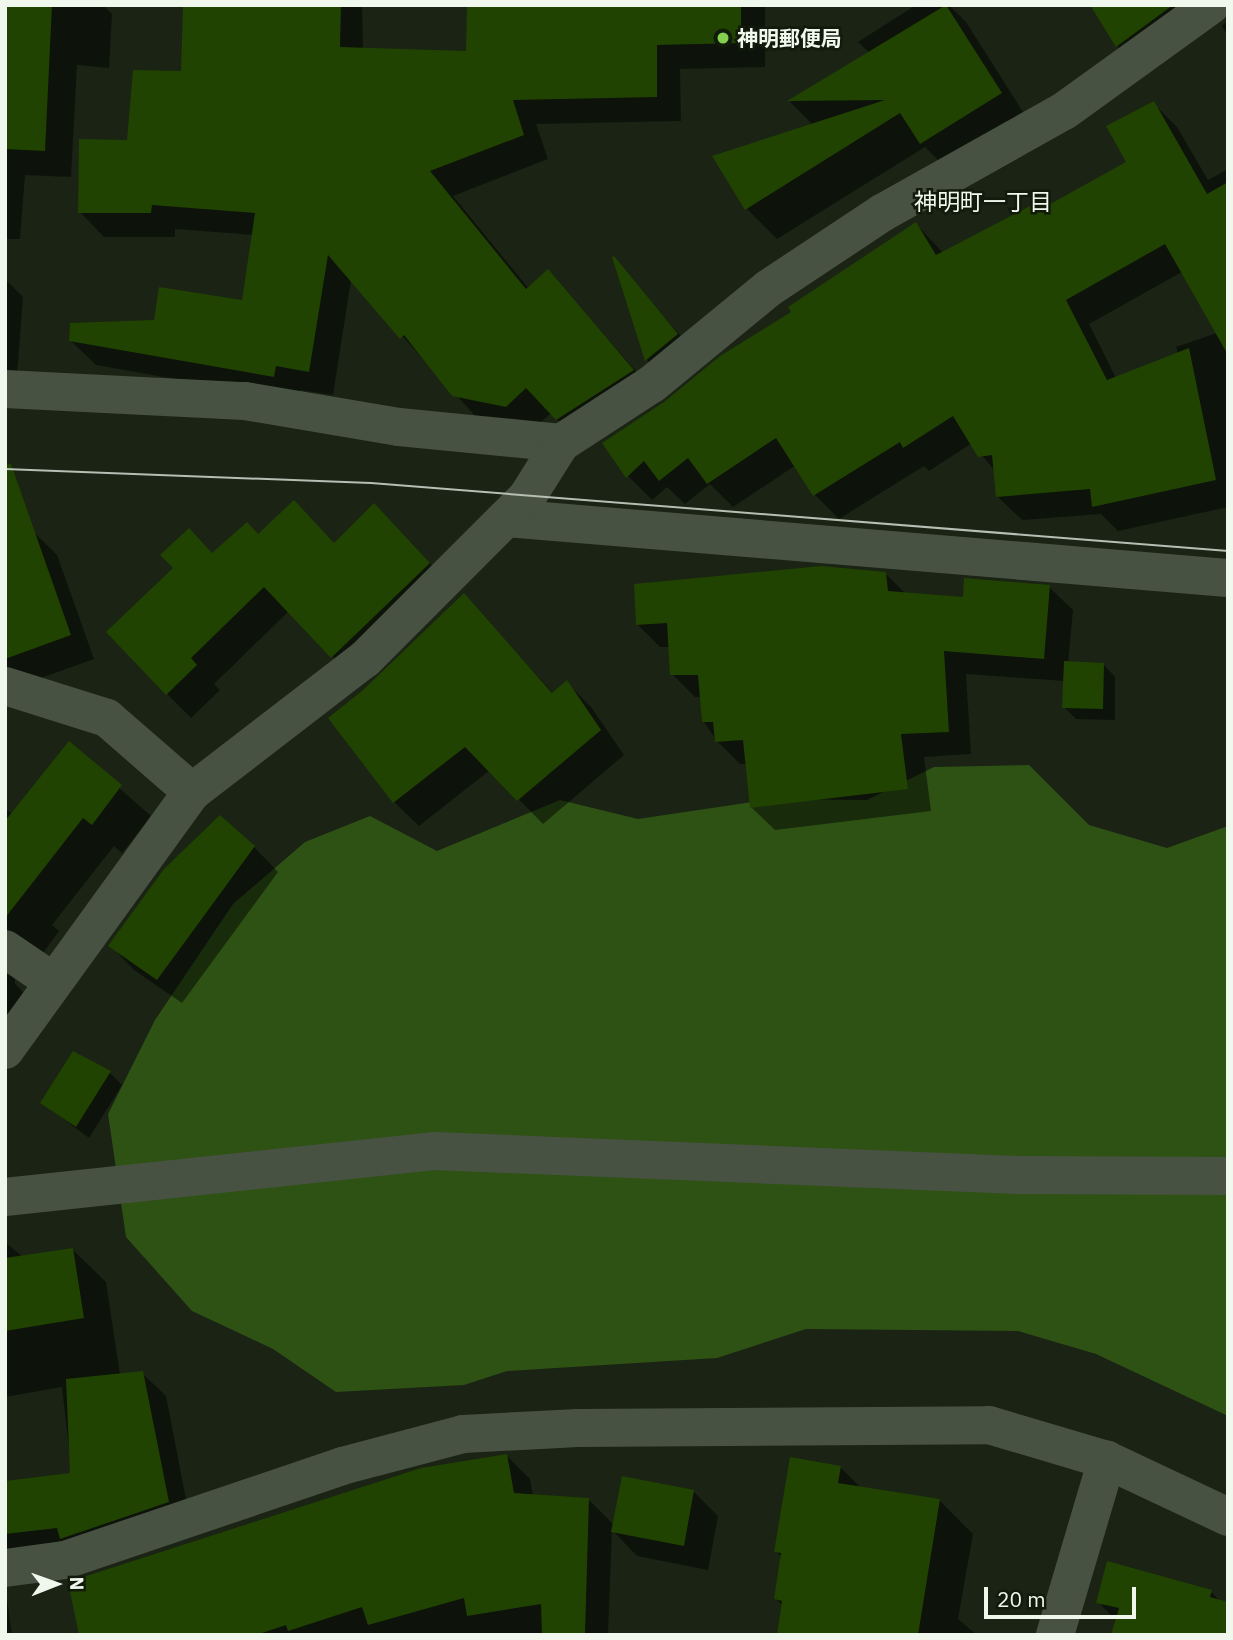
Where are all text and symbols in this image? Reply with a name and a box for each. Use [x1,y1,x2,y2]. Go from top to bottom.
place label: 神明郵便局 [737,25,842,51]
marker: 神明郵便局 [715,30,731,46]
district label: 神明町一丁目 [914,187,1052,215]
north arrow [21,1549,91,1619]
scale bar [988,1574,1140,1618]
text: N [65,1577,89,1591]
text: 20 m [997,1585,1046,1613]

